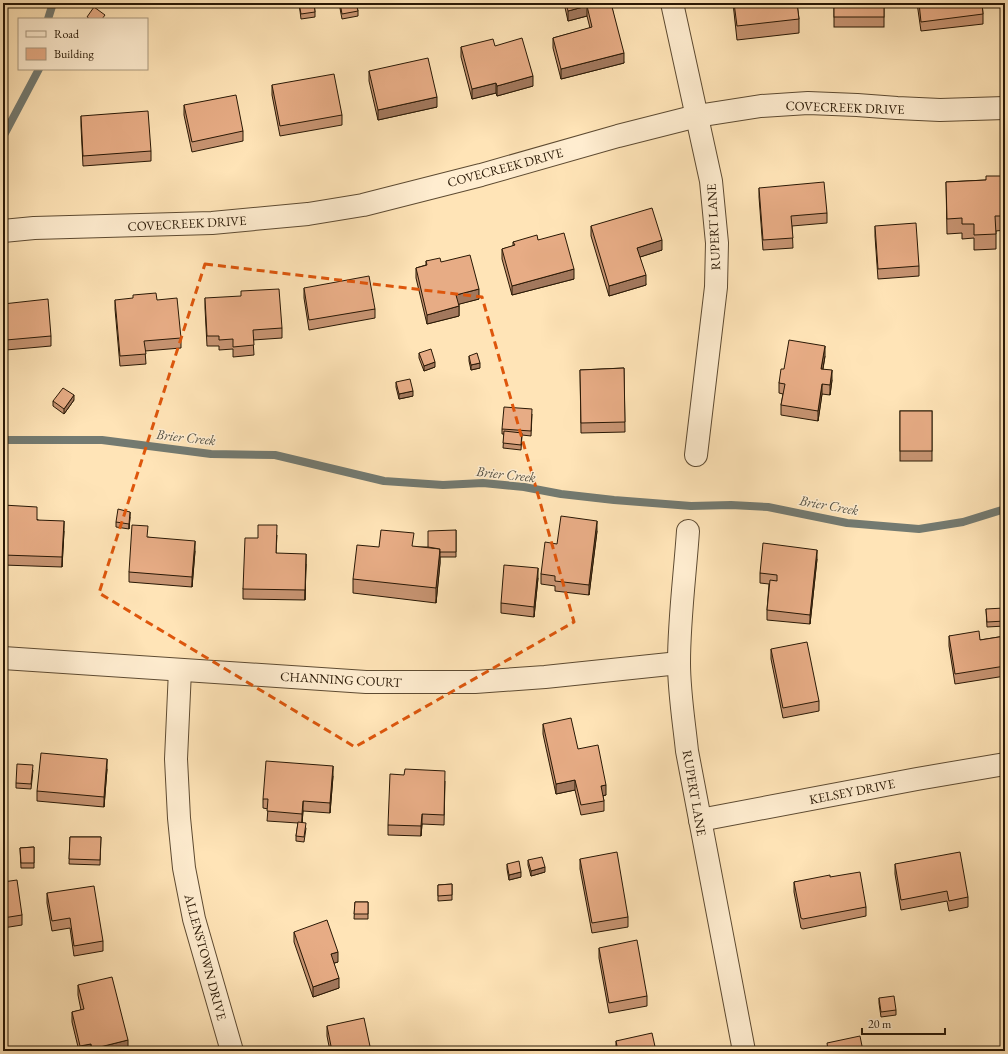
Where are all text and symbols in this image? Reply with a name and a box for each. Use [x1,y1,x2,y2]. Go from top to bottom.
legend [18,18,148,70]
text: Road [54,26,80,42]
text: Building [54,46,95,62]
street label: COVECREEK DRIVE [785,97,905,118]
street label: COVECREEK DRIVE [445,144,565,191]
street label: RUPERT LANE [703,183,724,271]
street label: COVECREEK DRIVE [127,212,247,235]
water label: Brier Creek [154,425,217,449]
water label: Brier Creek [474,462,537,486]
water label: Brier Creek [797,491,861,519]
street label: CHANNING COURT [280,668,402,691]
street label: RUPERT LANE [679,749,710,837]
street label: KELSEY DRIVE [808,775,896,808]
street label: ALLENSTOWN DRIVE [180,891,231,1022]
scale bar [862,1010,945,1036]
text: 20 m [868,1016,892,1032]

